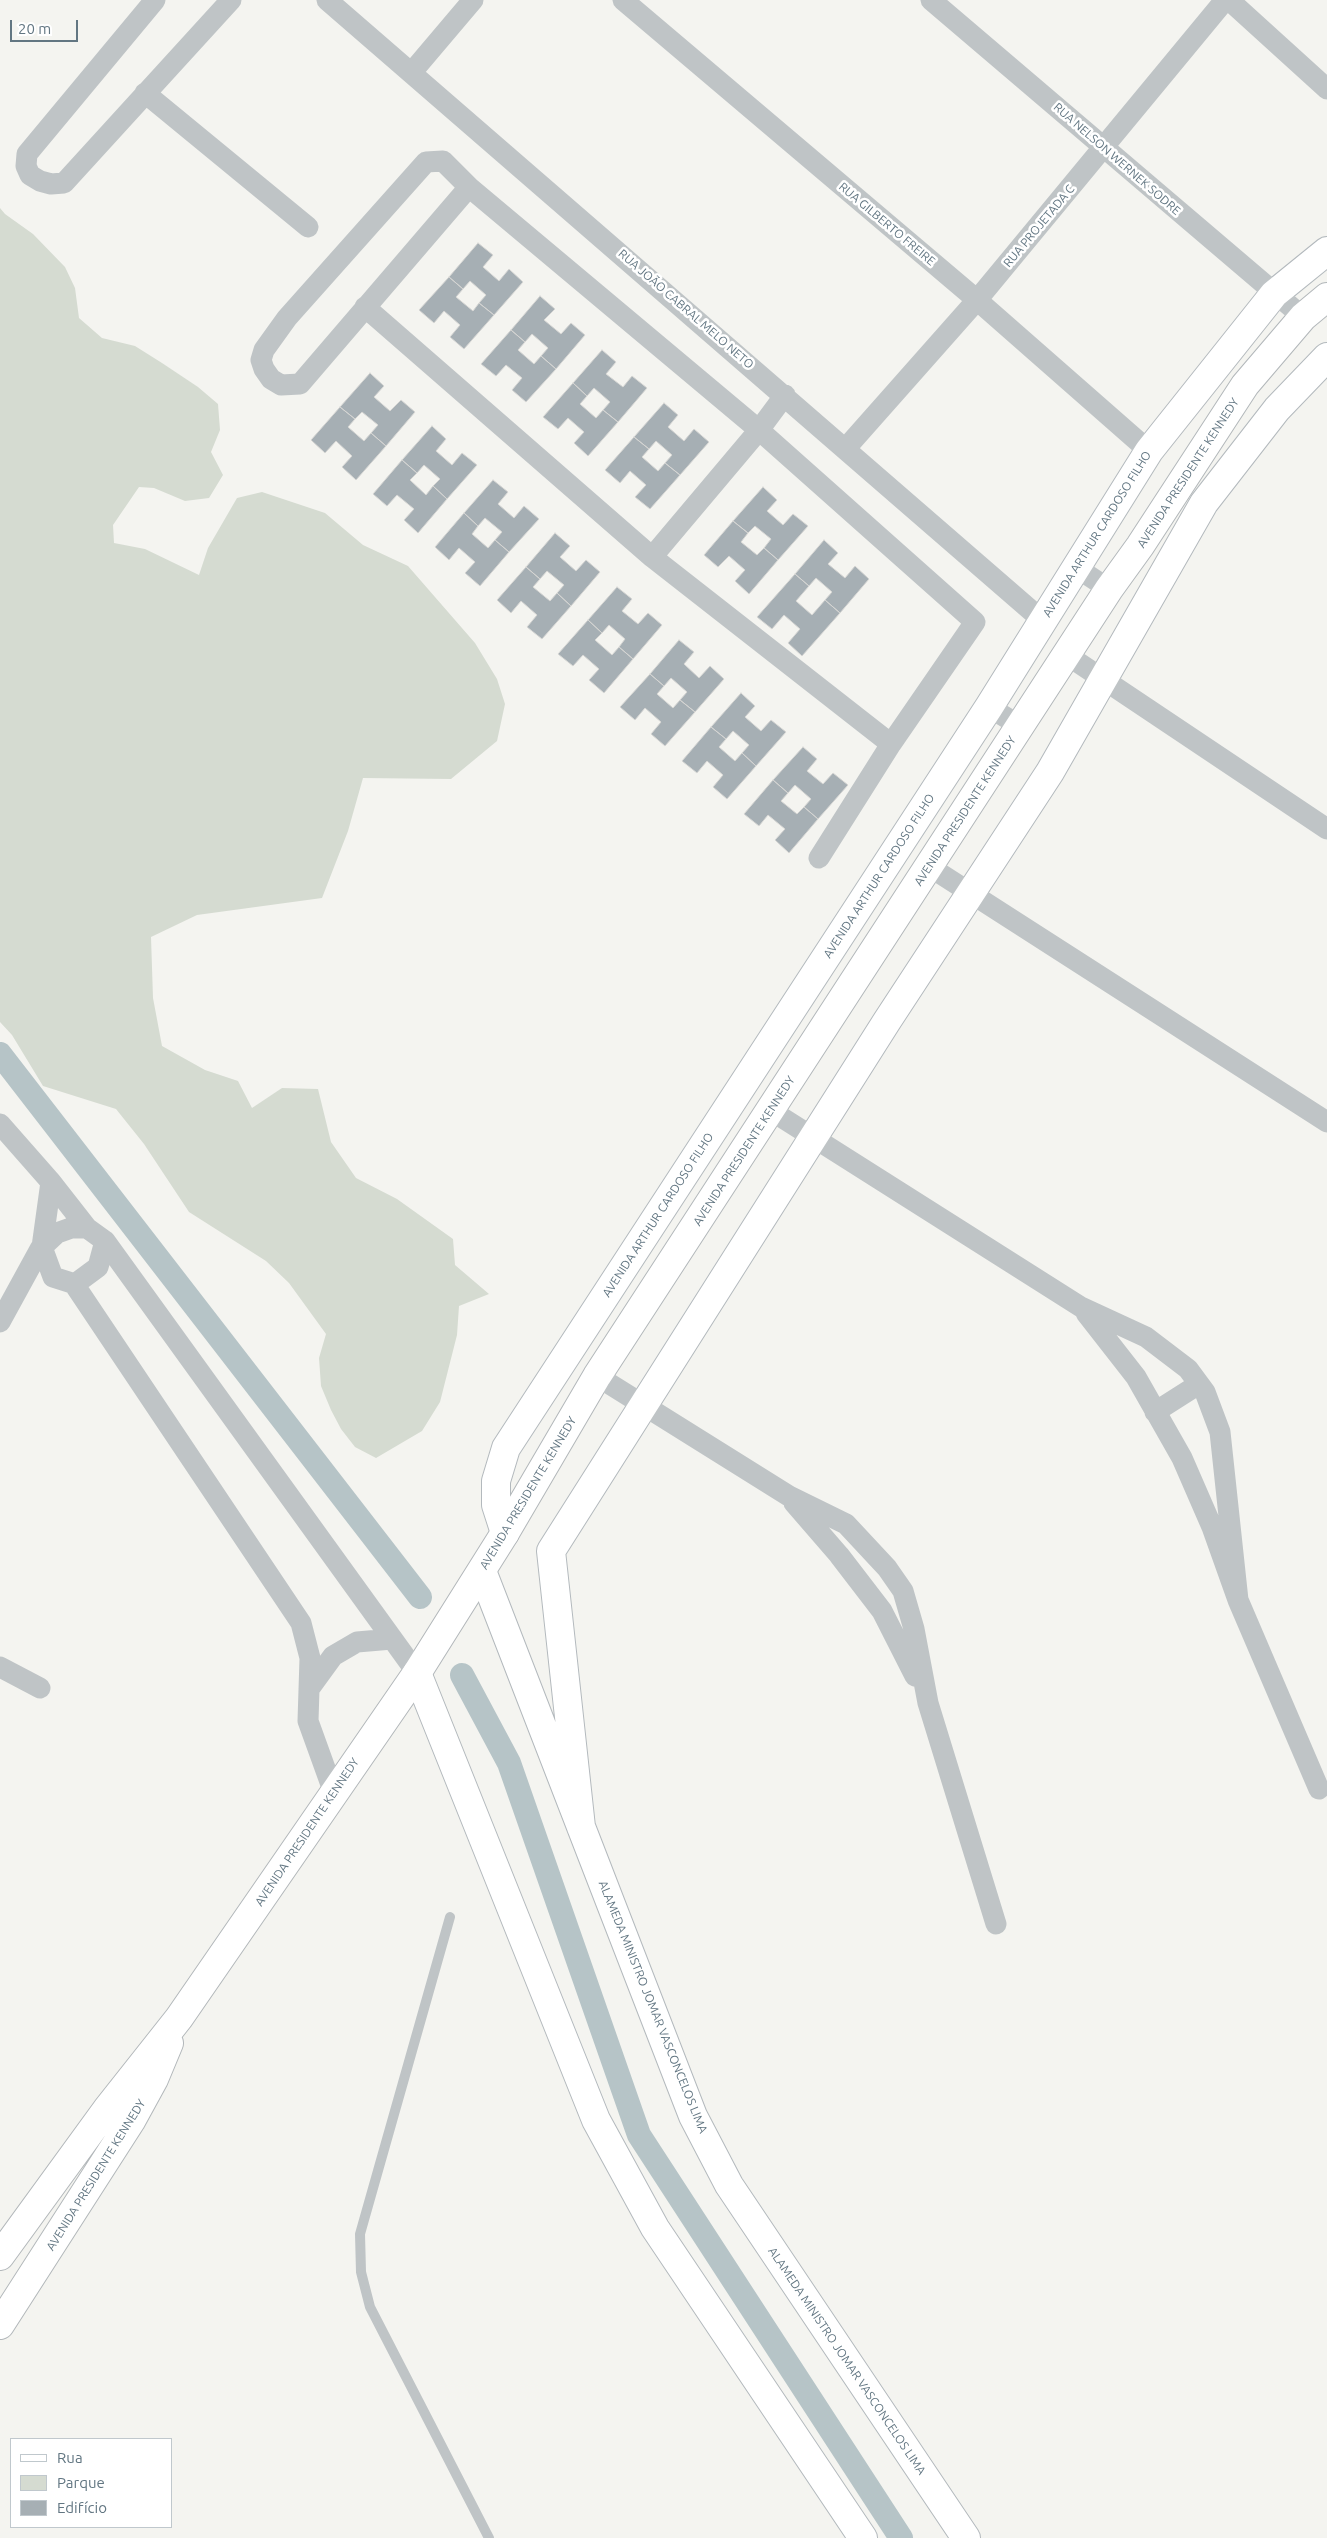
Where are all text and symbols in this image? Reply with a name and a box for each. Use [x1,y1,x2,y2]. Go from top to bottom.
scale bar [12,10,80,42]
text: 20 m [18,20,51,37]
street label: RUA NELSON WERNEK SODRE [1051,100,1183,218]
street label: RUA GILBERTO FREIRE [836,179,938,269]
street label: RUA PROJETADA C [1000,182,1078,270]
street label: RUA JOÃO CABRAL MELO NETO [615,246,757,372]
street label: AVENIDA PRESIDENTE KENNEDY [1134,395,1242,551]
street label: AVENIDA ARTHUR CARDOSO FILHO [1040,448,1154,620]
street label: AVENIDA PRESIDENTE KENNEDY [911,733,1019,889]
street label: AVENIDA ARTHUR CARDOSO FILHO [820,791,938,961]
street label: AVENIDA PRESIDENTE KENNEDY [690,1073,798,1229]
street label: AVENIDA ARTHUR CARDOSO FILHO [599,1130,717,1300]
street label: AVENIDA PRESIDENTE KENNEDY [477,1414,579,1572]
street label: AVENIDA PRESIDENTE KENNEDY [252,1755,362,1909]
street label: ALAMEDA MINISTRO JOMAR VASCONCELOS LIMA [596,1879,710,2135]
street label: AVENIDA PRESIDENTE KENNEDY [43,2097,149,2253]
street label: ALAMEDA MINISTRO JOMAR VASCONCELOS LIMA [765,2245,929,2477]
legend [10,2438,172,2528]
text: Rua [57,2449,83,2466]
text: Parque [57,2474,105,2491]
text: Edifício [57,2499,107,2516]

